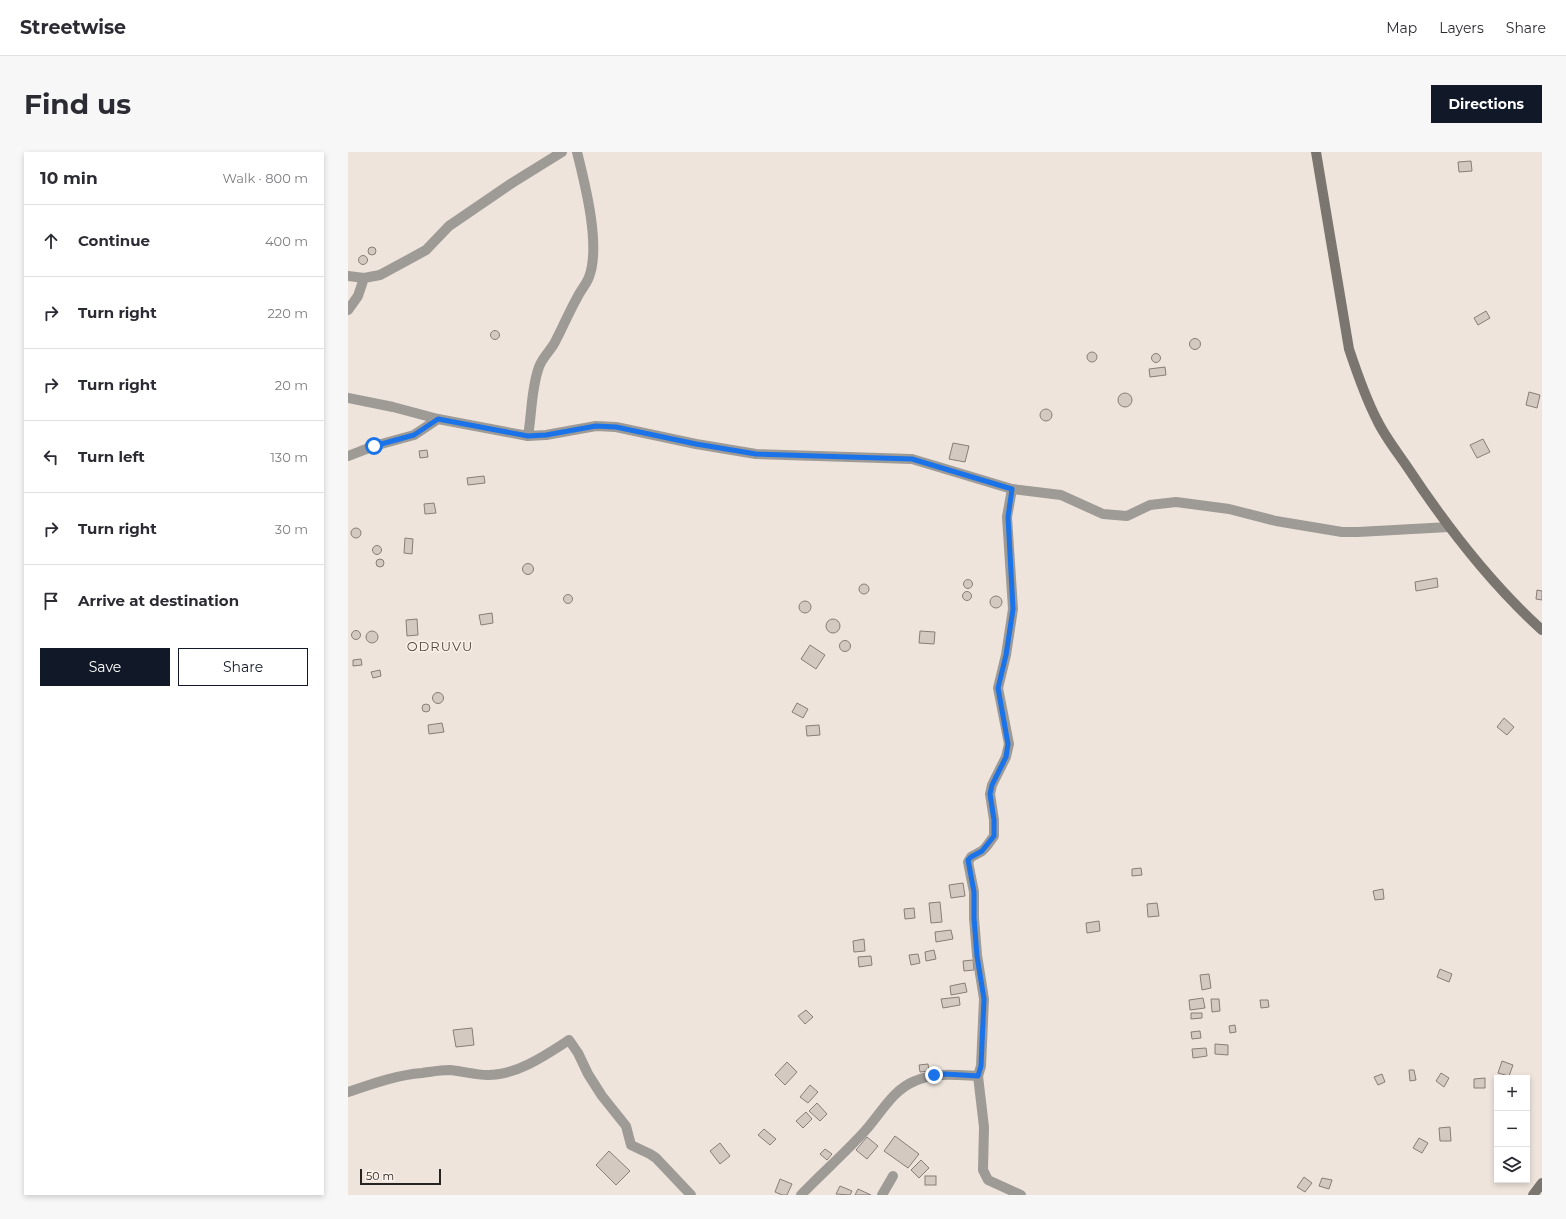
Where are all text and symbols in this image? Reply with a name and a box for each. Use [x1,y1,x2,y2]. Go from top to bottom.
text: Streetwise [20,16,126,39]
text: Map [1386,19,1417,37]
text: Layers [1439,19,1484,37]
text: Share [1506,19,1546,37]
button: Directions [1431,85,1542,123]
text: Find us [24,87,131,121]
text: 10 min [40,168,98,188]
text: Walk · 800 m [223,170,308,186]
icon: ahead [40,230,62,252]
text: Continue [78,231,150,250]
text: 400 m [265,233,308,249]
icon: right [40,302,62,324]
text: Turn right [78,303,157,322]
text: 220 m [267,305,308,321]
icon: right [40,374,62,396]
text: Turn right [78,375,157,394]
text: 20 m [275,377,308,393]
route start [365,437,383,455]
icon: left [40,446,62,468]
text: Turn left [78,447,145,466]
text: 130 m [270,449,308,465]
icon: right [40,518,62,540]
text: Turn right [78,519,157,538]
text: 30 m [275,521,308,537]
icon: arrive [40,590,62,612]
text: Arrive at destination [78,591,239,610]
district label: ODRUVU [407,638,473,654]
button: Save [40,648,170,686]
button: Share [178,648,308,686]
route end [925,1066,943,1084]
map controls [1494,1075,1530,1183]
button: + [1494,1075,1530,1111]
button: − [1494,1111,1530,1147]
button: layers [1494,1147,1530,1183]
scale bar [360,1167,441,1186]
text: 50 m [366,1169,394,1183]

